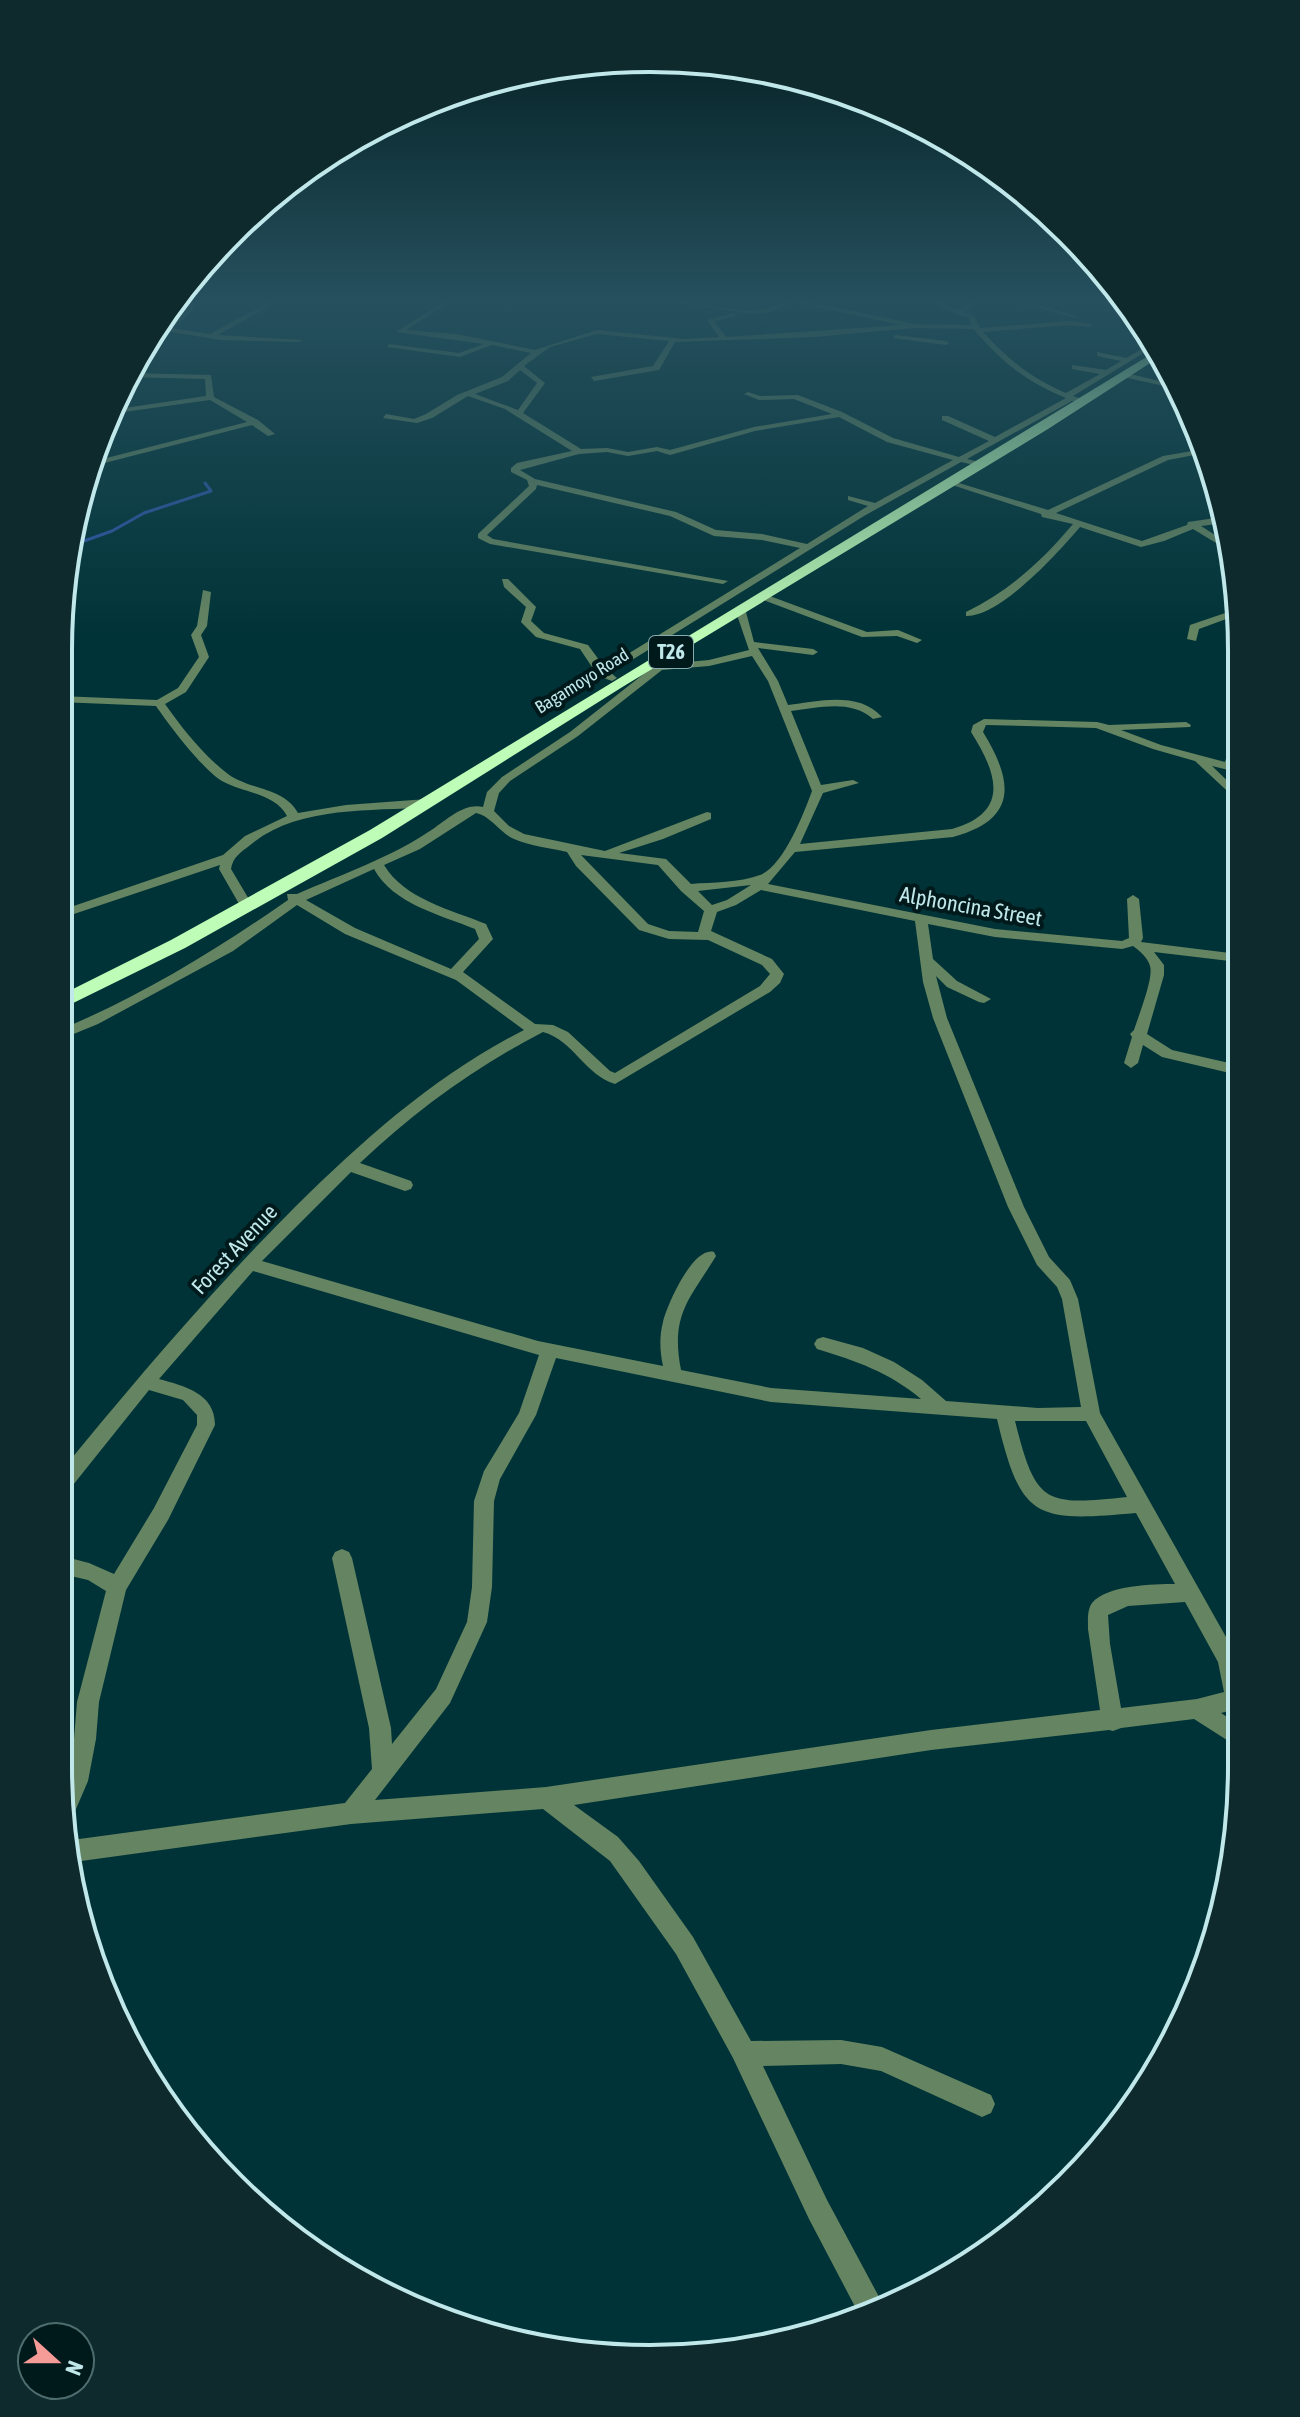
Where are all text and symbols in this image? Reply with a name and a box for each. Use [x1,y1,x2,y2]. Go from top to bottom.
road number: T26 [649,636,693,668]
street label: Bagamoyo Road [531,643,632,718]
street label: Alphoncina Street [898,881,1044,931]
street label: Forest Avenue [186,1199,282,1299]
north arrow [16,2321,96,2401]
text: N [60,2357,89,2379]

